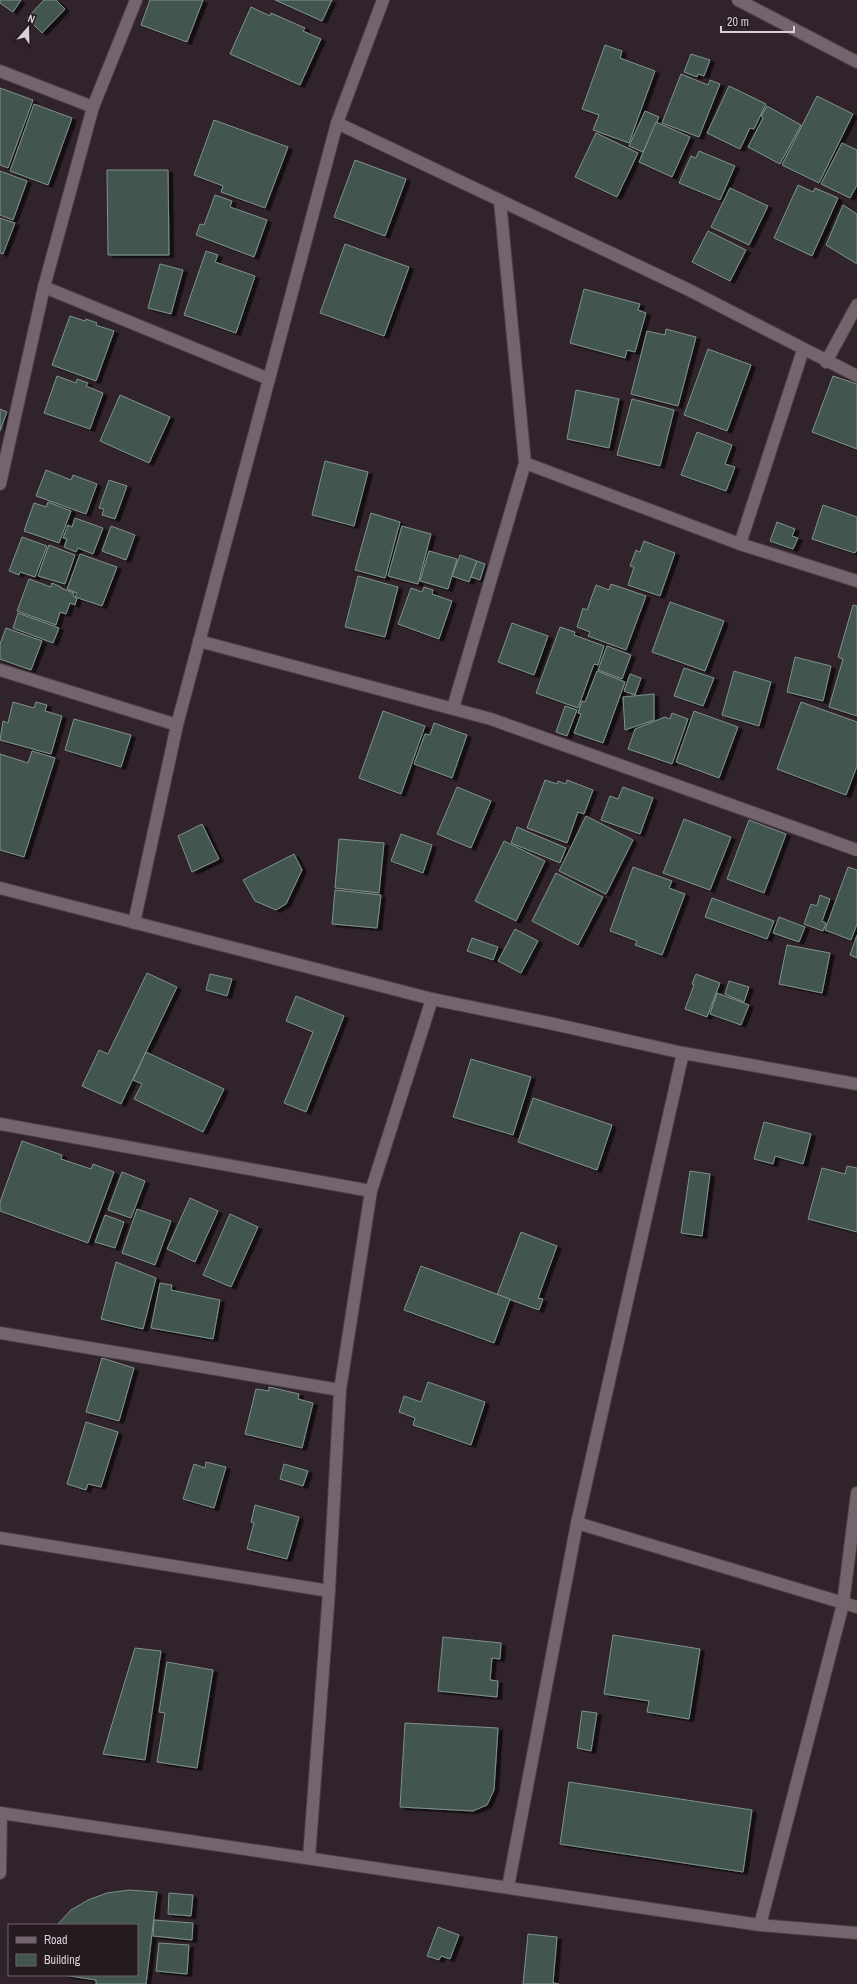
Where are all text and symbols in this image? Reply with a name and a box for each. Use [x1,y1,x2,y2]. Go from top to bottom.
north arrow [8,8,48,48]
scale bar [721,8,794,34]
text: N [26,11,37,26]
text: 20 m [727,14,749,30]
legend [8,1924,138,1976]
text: Road [44,1932,68,1948]
text: Building [44,1952,81,1968]

